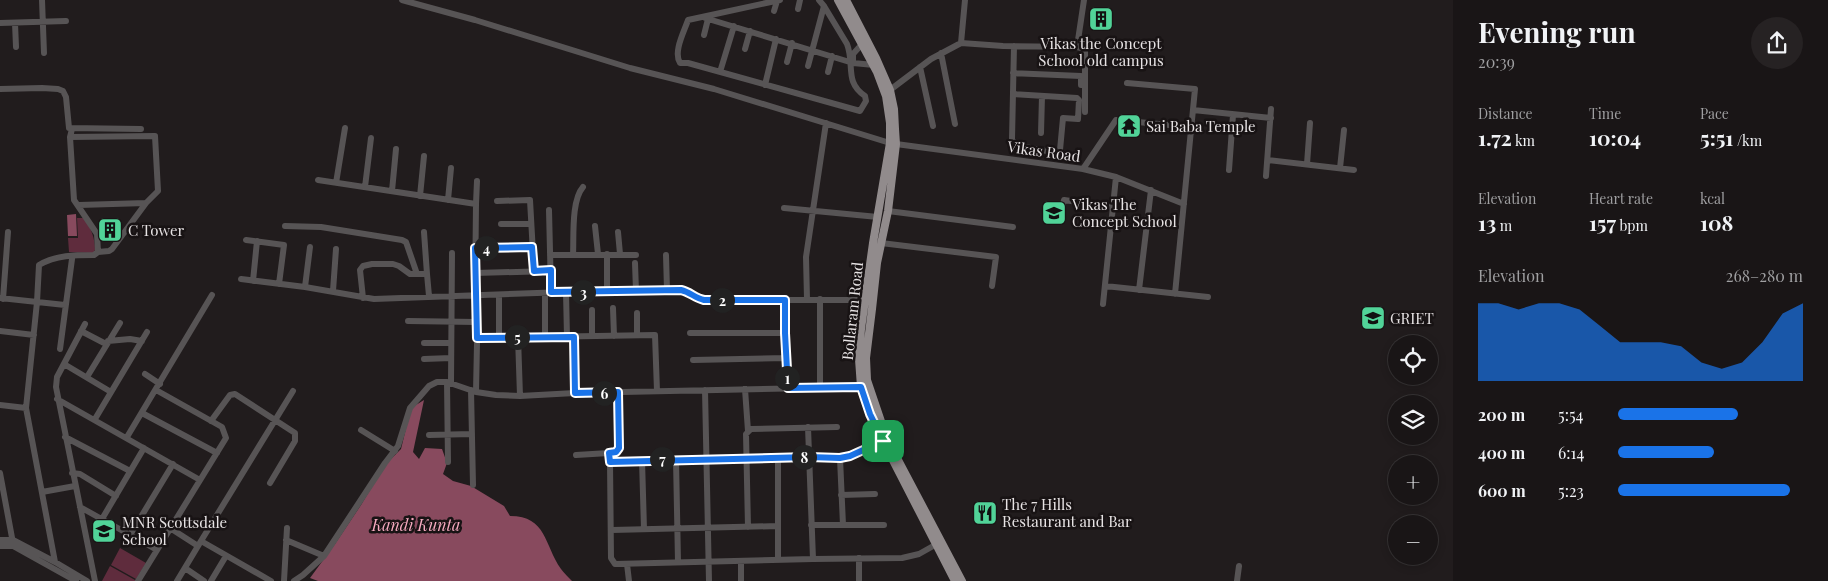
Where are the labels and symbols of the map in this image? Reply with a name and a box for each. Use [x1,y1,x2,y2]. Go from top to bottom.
building icon: Vikas the Concept School old campus [1088,6,1114,32]
place label: Vikas the Concept School old campus [1038,33,1164,70]
temple icon: Sai Baba Temple [1116,113,1142,139]
place label: Sai Baba Temple [1146,116,1256,136]
street label: Vikas Road [1005,136,1082,166]
place label: Vikas The Concept School [1071,194,1177,231]
school or university icon: Vikas The Concept School [1041,200,1067,226]
building icon: C Tower [97,217,123,243]
place label: C Tower [128,220,184,240]
pin: 4 [474,236,498,260]
street label: Bollaram Road [837,261,867,361]
pin: 3 [570,280,596,304]
pin: 2 [710,288,734,312]
school or university icon: GRIET [1360,305,1386,331]
place label: GRIET [1390,308,1434,328]
pin: 5 [504,324,530,350]
pin: 1 [774,366,800,390]
pin: 6 [592,380,616,406]
pin [862,420,904,462]
pin: 8 [792,444,816,470]
pin: 7 [650,446,674,472]
place label: The 7 Hills Restaurant and Bar [1002,494,1132,531]
restaurant icon: The 7 Hills Restaurant and Bar [972,500,998,526]
place label: MNR Scottsdale School [122,512,227,549]
water label: Kandi Kunta [371,514,460,535]
school or university icon: MNR Scottsdale School [91,518,117,544]

